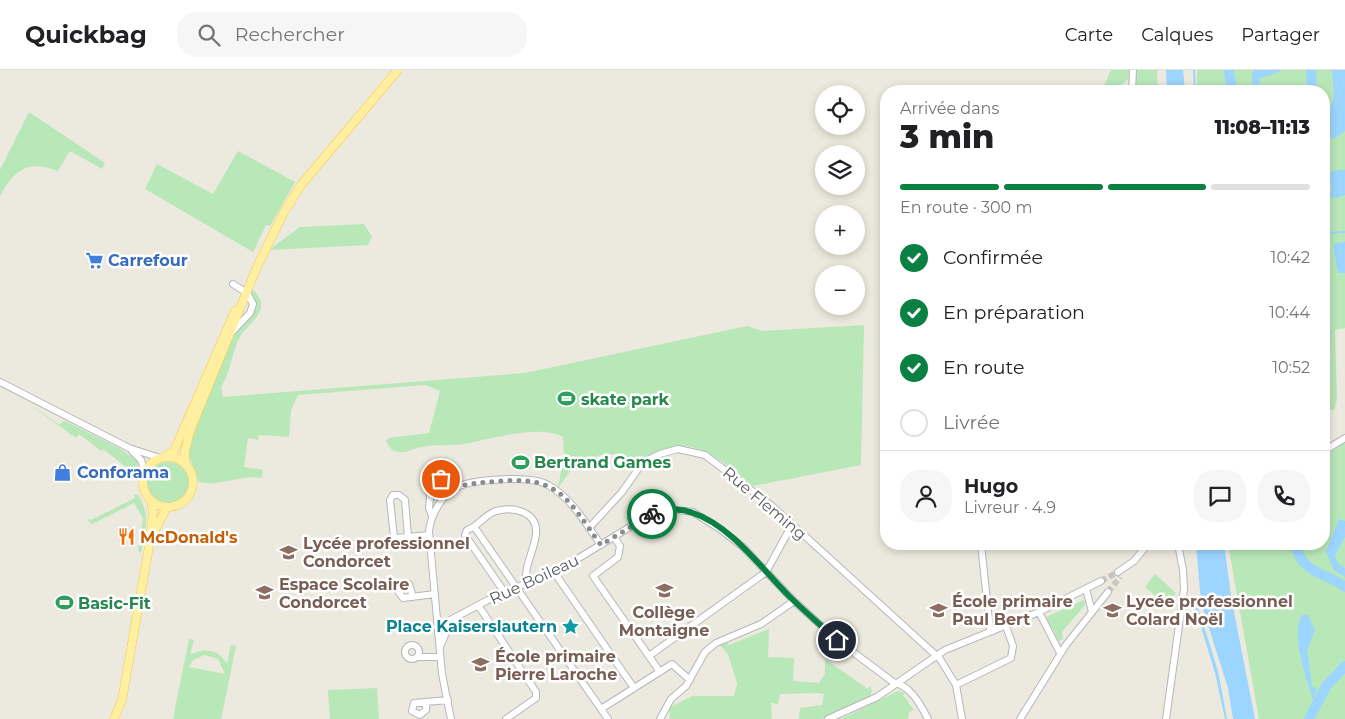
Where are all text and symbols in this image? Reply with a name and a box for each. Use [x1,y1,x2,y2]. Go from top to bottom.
search box [177,12,527,57]
text: Quickbag [25,20,147,49]
icon: search [195,21,223,49]
text: Rechercher [235,23,345,46]
text: Carte [1065,24,1113,46]
text: Calques [1141,24,1213,46]
text: Partager [1241,24,1320,46]
map controls [815,85,865,315]
button: locate [815,85,865,135]
text: Arrivée dans [900,99,999,118]
text: 11:08–11:13 [1215,116,1310,139]
text: 3 min [900,117,994,156]
button: layers [815,145,865,195]
text: En route · 300 m [900,198,1032,217]
button: + [815,205,865,255]
icon: check [900,244,928,272]
text: Confirmée [943,246,1043,269]
text: 10:42 [1271,248,1310,267]
supermarket icon: Carrefour [84,250,104,270]
place label: Carrefour [108,251,188,270]
button: − [815,265,865,315]
icon: check [900,299,928,327]
text: En préparation [943,301,1085,324]
text: 10:44 [1269,303,1310,322]
icon: check [900,354,928,382]
text: En route [943,356,1024,379]
text: 10:52 [1272,358,1310,377]
sports icon: skate park [557,389,577,409]
place label: skate park [581,390,670,409]
text: Livrée [943,411,1000,434]
sports icon: Bertrand Games [510,452,530,472]
place label: Bertrand Games [534,453,671,472]
pin [420,458,462,500]
shop icon: Conforama [53,462,73,482]
place label: Conforama [77,463,169,482]
street label: Rue Fleming [719,463,810,544]
icon: bag [427,465,455,493]
button: person [900,470,952,522]
button: chat [1194,470,1246,522]
button: phone [1258,470,1310,522]
text: Hugo [964,475,1018,498]
courier [627,489,677,539]
text: Livreur · 4.9 [964,498,1056,517]
icon: bike [638,500,666,528]
restaurant icon: McDonald's [116,527,136,547]
place label: McDonald's [140,528,238,547]
place label: Lycée professionnel Condorcet [303,534,470,571]
school or university icon: Lycée professionnel Condorcet [279,542,299,562]
street label: Rue Boileau [486,550,582,608]
place label: Espace Scolaire Condorcet [279,575,409,612]
school or university icon: Collège Montaigne [654,581,674,601]
school or university icon: Espace Scolaire Condorcet [255,583,275,603]
place label: École primaire Paul Bert [952,592,1073,629]
place label: Lycée professionnel Colard Noël [1126,592,1293,629]
sports icon: Basic-Fit [54,593,74,613]
place label: Basic-Fit [78,594,151,613]
school or university icon: École primaire Paul Bert [928,600,948,620]
school or university icon: Lycée professionnel Colard Noël [1102,600,1122,620]
place label: Collège Montaigne [619,603,709,640]
place icon: Place Kaiserslautern [561,616,581,636]
place label: Place Kaiserslautern [386,617,557,636]
pin [816,619,858,661]
icon: home [823,626,851,654]
place label: École primaire Pierre Laroche [495,647,617,684]
school or university icon: École primaire Pierre Laroche [471,655,491,675]

